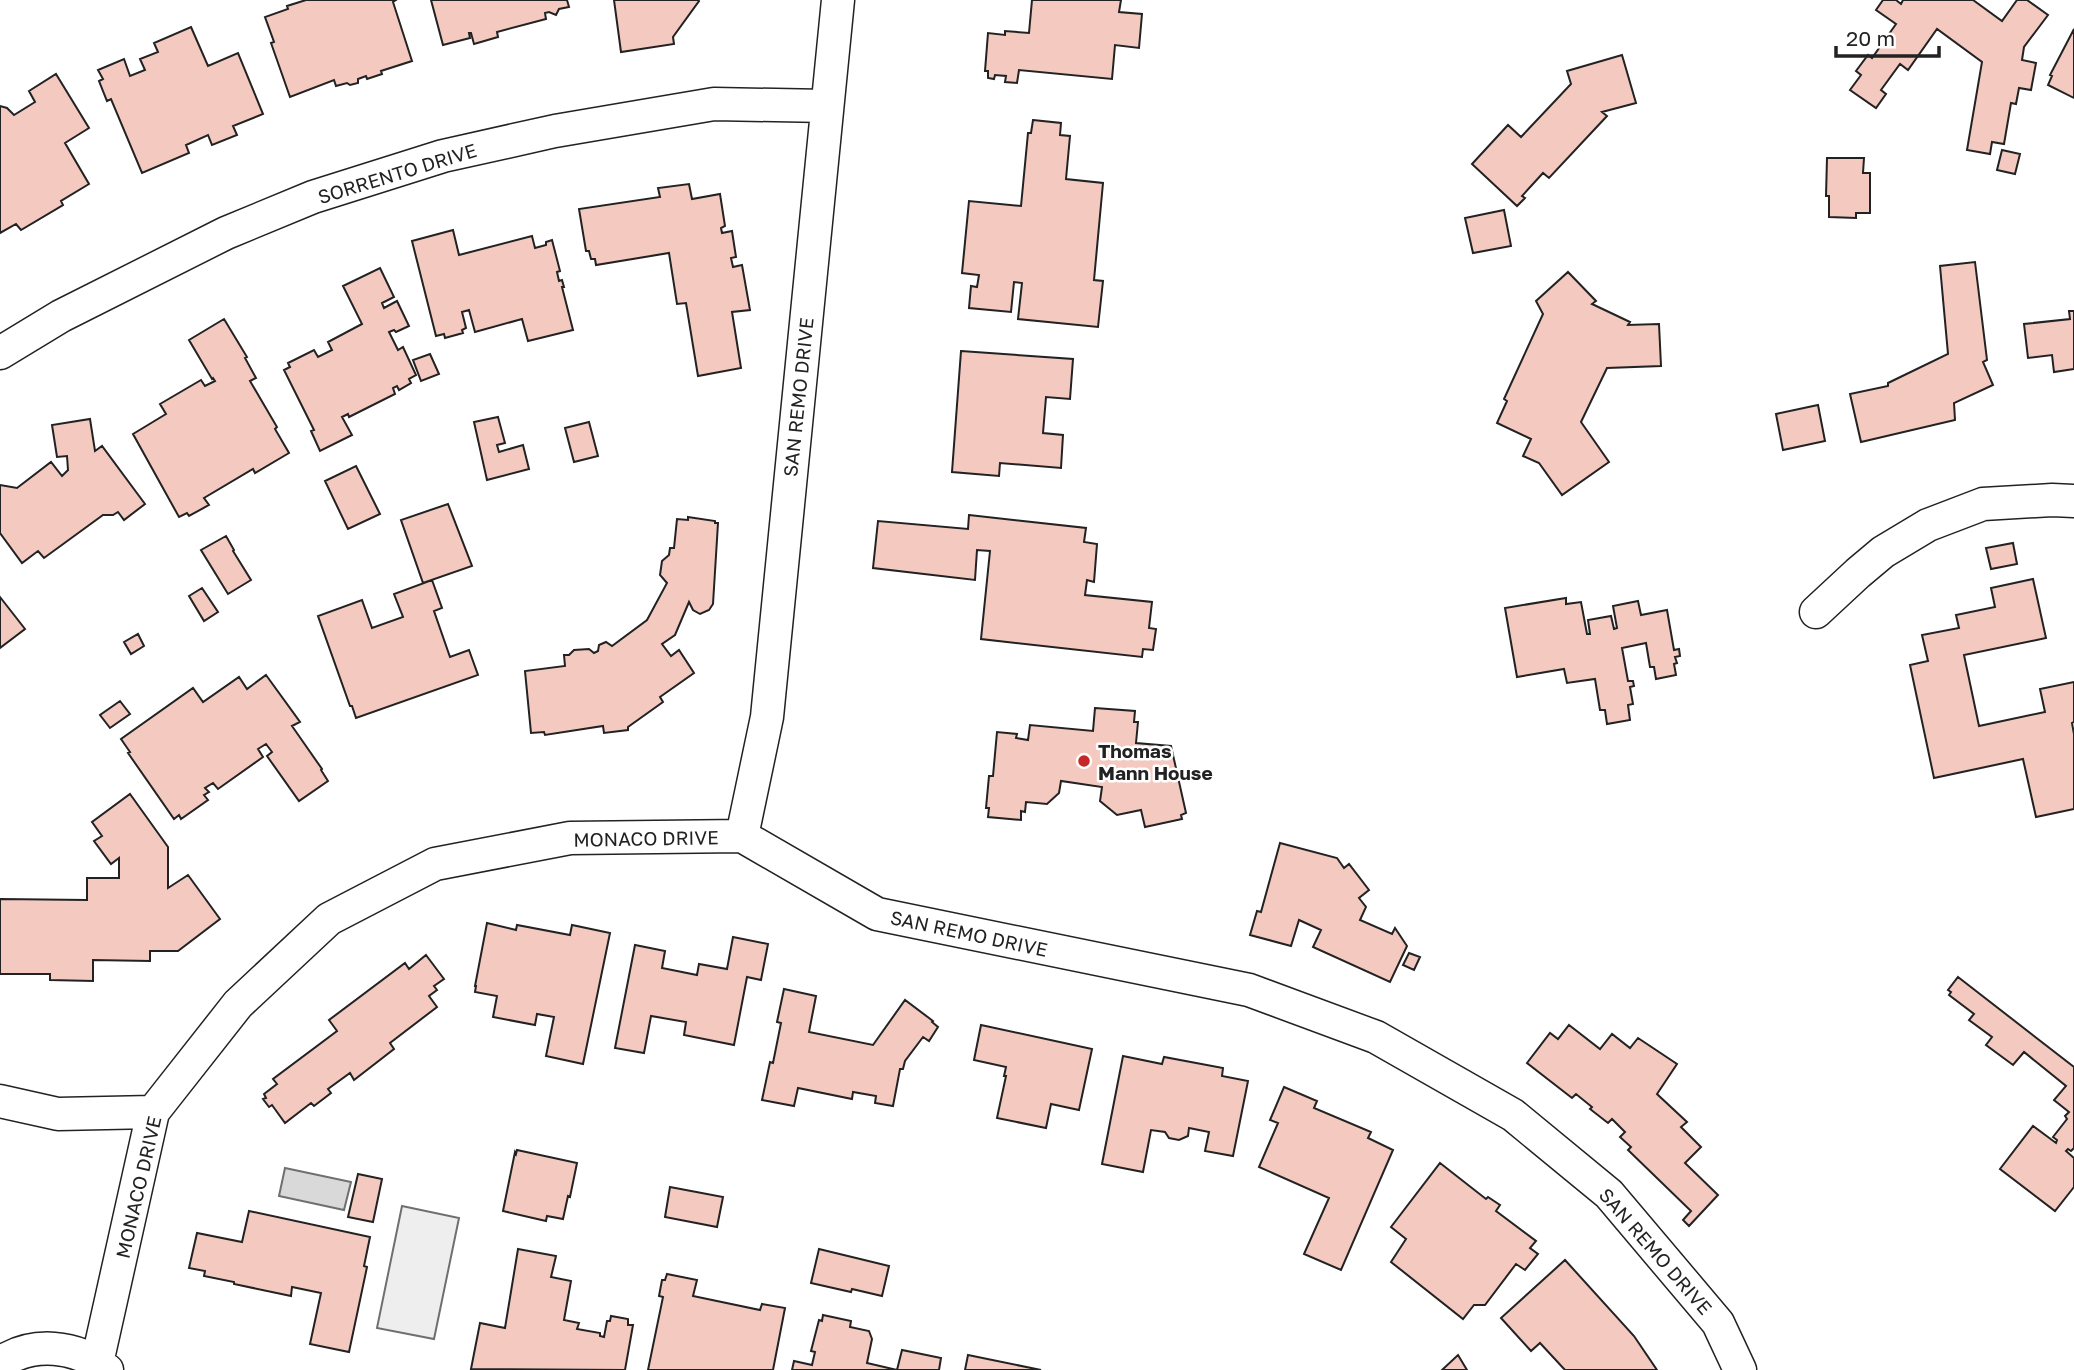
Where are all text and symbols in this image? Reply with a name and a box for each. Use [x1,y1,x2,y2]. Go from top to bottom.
scale bar [1836,14,1939,58]
text: 20 m [1846,25,1895,51]
street label: SORRENTO DRIVE [315,138,479,208]
street label: SAN REMO DRIVE [778,316,818,478]
place label: Thomas Mann House [1098,739,1213,784]
marker: Thomas Mann House [1076,753,1092,769]
street label: MONACO DRIVE [573,825,719,851]
street label: SAN REMO DRIVE [888,905,1050,961]
street label: MONACO DRIVE [110,1114,166,1260]
street label: SAN REMO DRIVE [1595,1183,1717,1319]

